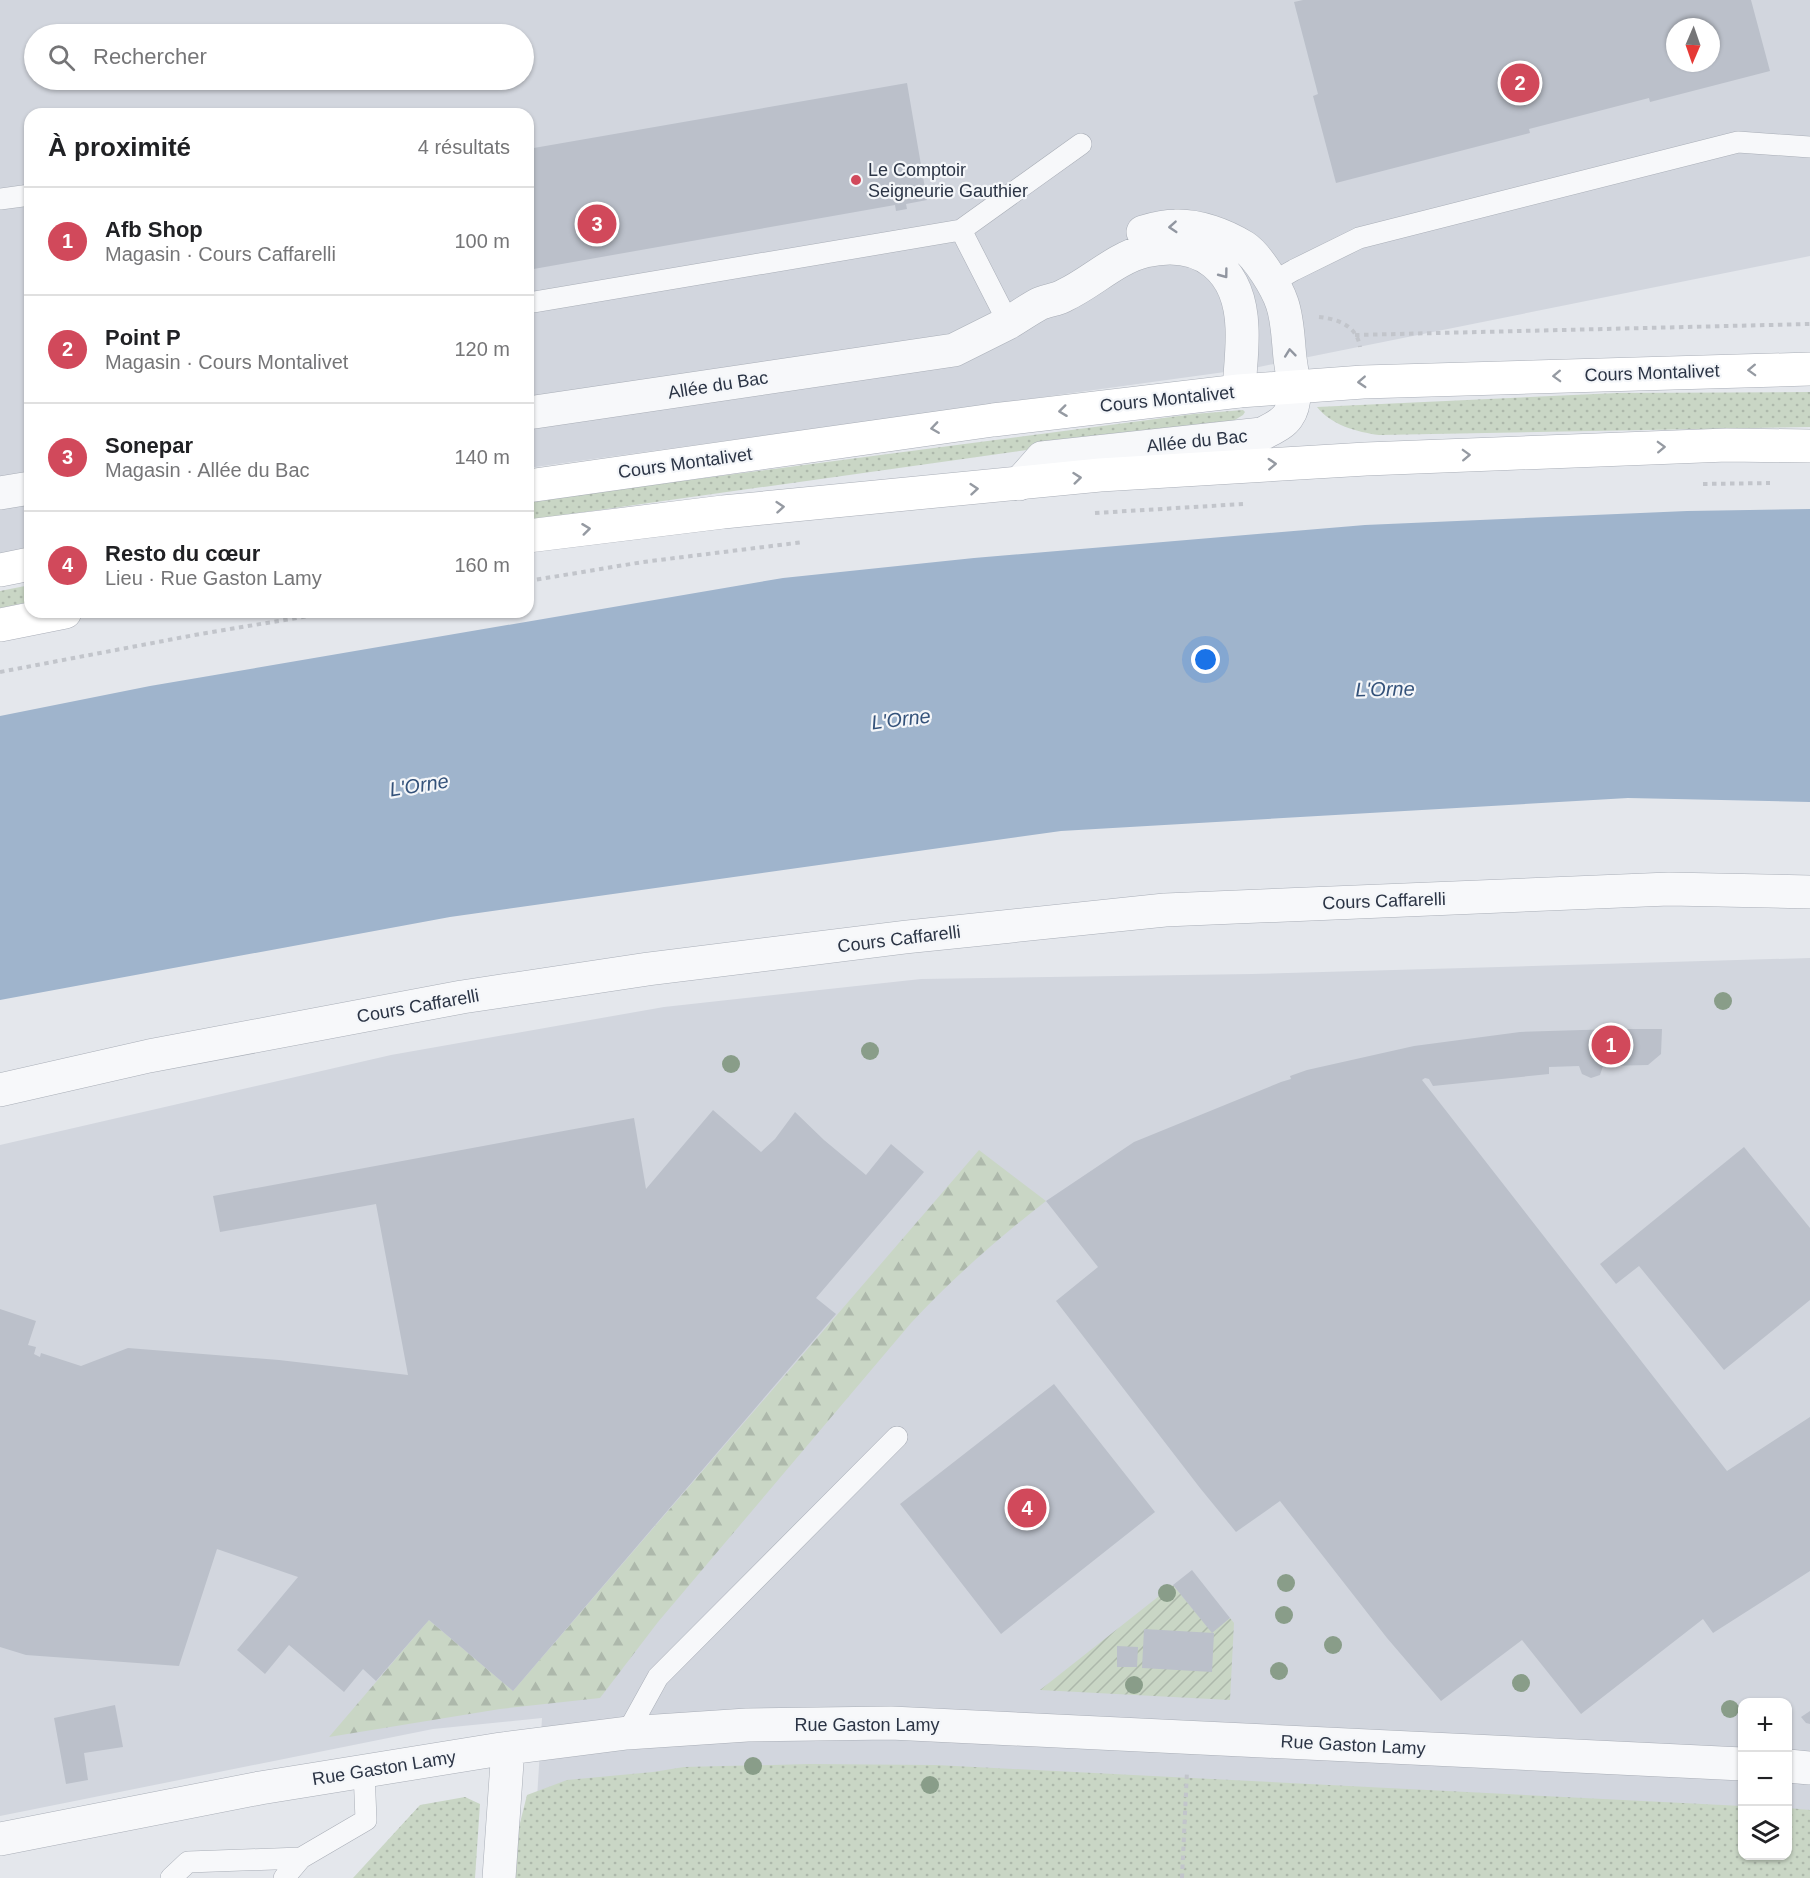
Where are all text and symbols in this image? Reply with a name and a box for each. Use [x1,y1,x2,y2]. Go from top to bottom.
north arrow [1666,18,1720,72]
search box [24,24,534,90]
icon: search [45,41,78,74]
text: Rechercher [93,44,207,69]
pin: 2 [1500,60,1540,106]
text: À proximité [48,132,191,162]
text: 4 résultats [418,136,510,158]
place label: Le Comptoir Seigneurie Gauthier [868,160,1028,201]
marker: Le Comptoir Seigneurie Gauthier [849,173,863,187]
pin: 3 [578,202,616,246]
text: Afb Shop [105,217,203,242]
one-way arrow [1168,220,1177,233]
text: 1 [62,230,73,252]
text: 100 m [454,230,510,252]
text: Magasin · Cours Caffarelli [105,243,336,265]
one-way arrow [1217,267,1228,278]
text: Point P [105,325,181,350]
text: 2 [62,338,73,360]
text: 120 m [454,338,510,360]
one-way arrow [1284,349,1297,358]
text: Magasin · Cours Montalivet [105,351,348,373]
street label: Cours Montalivet [1584,361,1720,385]
one-way arrow [1747,363,1756,376]
street label: Allée du Bac [667,367,769,403]
one-way arrow [1552,370,1561,382]
one-way arrow [1357,376,1366,389]
street label: Cours Montalivet [1099,382,1235,416]
one-way arrow [1059,404,1068,416]
one-way arrow [931,421,940,433]
street label: Allée du Bac [1146,426,1248,456]
text: Sonepar [105,433,193,458]
one-way arrow [1657,441,1666,454]
street label: Cours Montalivet [617,444,753,482]
text: 3 [62,446,73,468]
text: 140 m [454,446,510,468]
one-way arrow [1462,449,1471,462]
one-way arrow [1267,458,1276,471]
text: Magasin · Allée du Bac [105,459,310,481]
one-way arrow [1072,472,1082,485]
one-way arrow [969,483,978,496]
one-way arrow [775,501,784,514]
one-way arrow [581,523,591,536]
text: Resto du cœur [105,541,260,566]
text: 4 [62,554,73,576]
text: 160 m [454,554,510,576]
text: Lieu · Rue Gaston Lamy [105,567,322,589]
your location [1191,645,1220,674]
water label: L'Orne [1355,677,1415,701]
water label: L'Orne [870,704,932,734]
water label: L'Orne [388,769,450,801]
street label: Cours Caffarelli [1322,889,1446,913]
street label: Cours Caffarelli [836,922,962,956]
street label: Cours Caffarelli [355,985,481,1027]
pin: 1 [1592,1022,1630,1068]
pin: 4 [1008,1486,1046,1530]
map controls [1738,1698,1792,1860]
button: + [1738,1698,1792,1752]
street label: Rue Gaston Lamy [794,1715,940,1735]
street label: Rue Gaston Lamy [1280,1731,1426,1759]
street label: Rue Gaston Lamy [311,1747,457,1789]
button: − [1738,1752,1792,1806]
button: layers [1738,1806,1792,1860]

